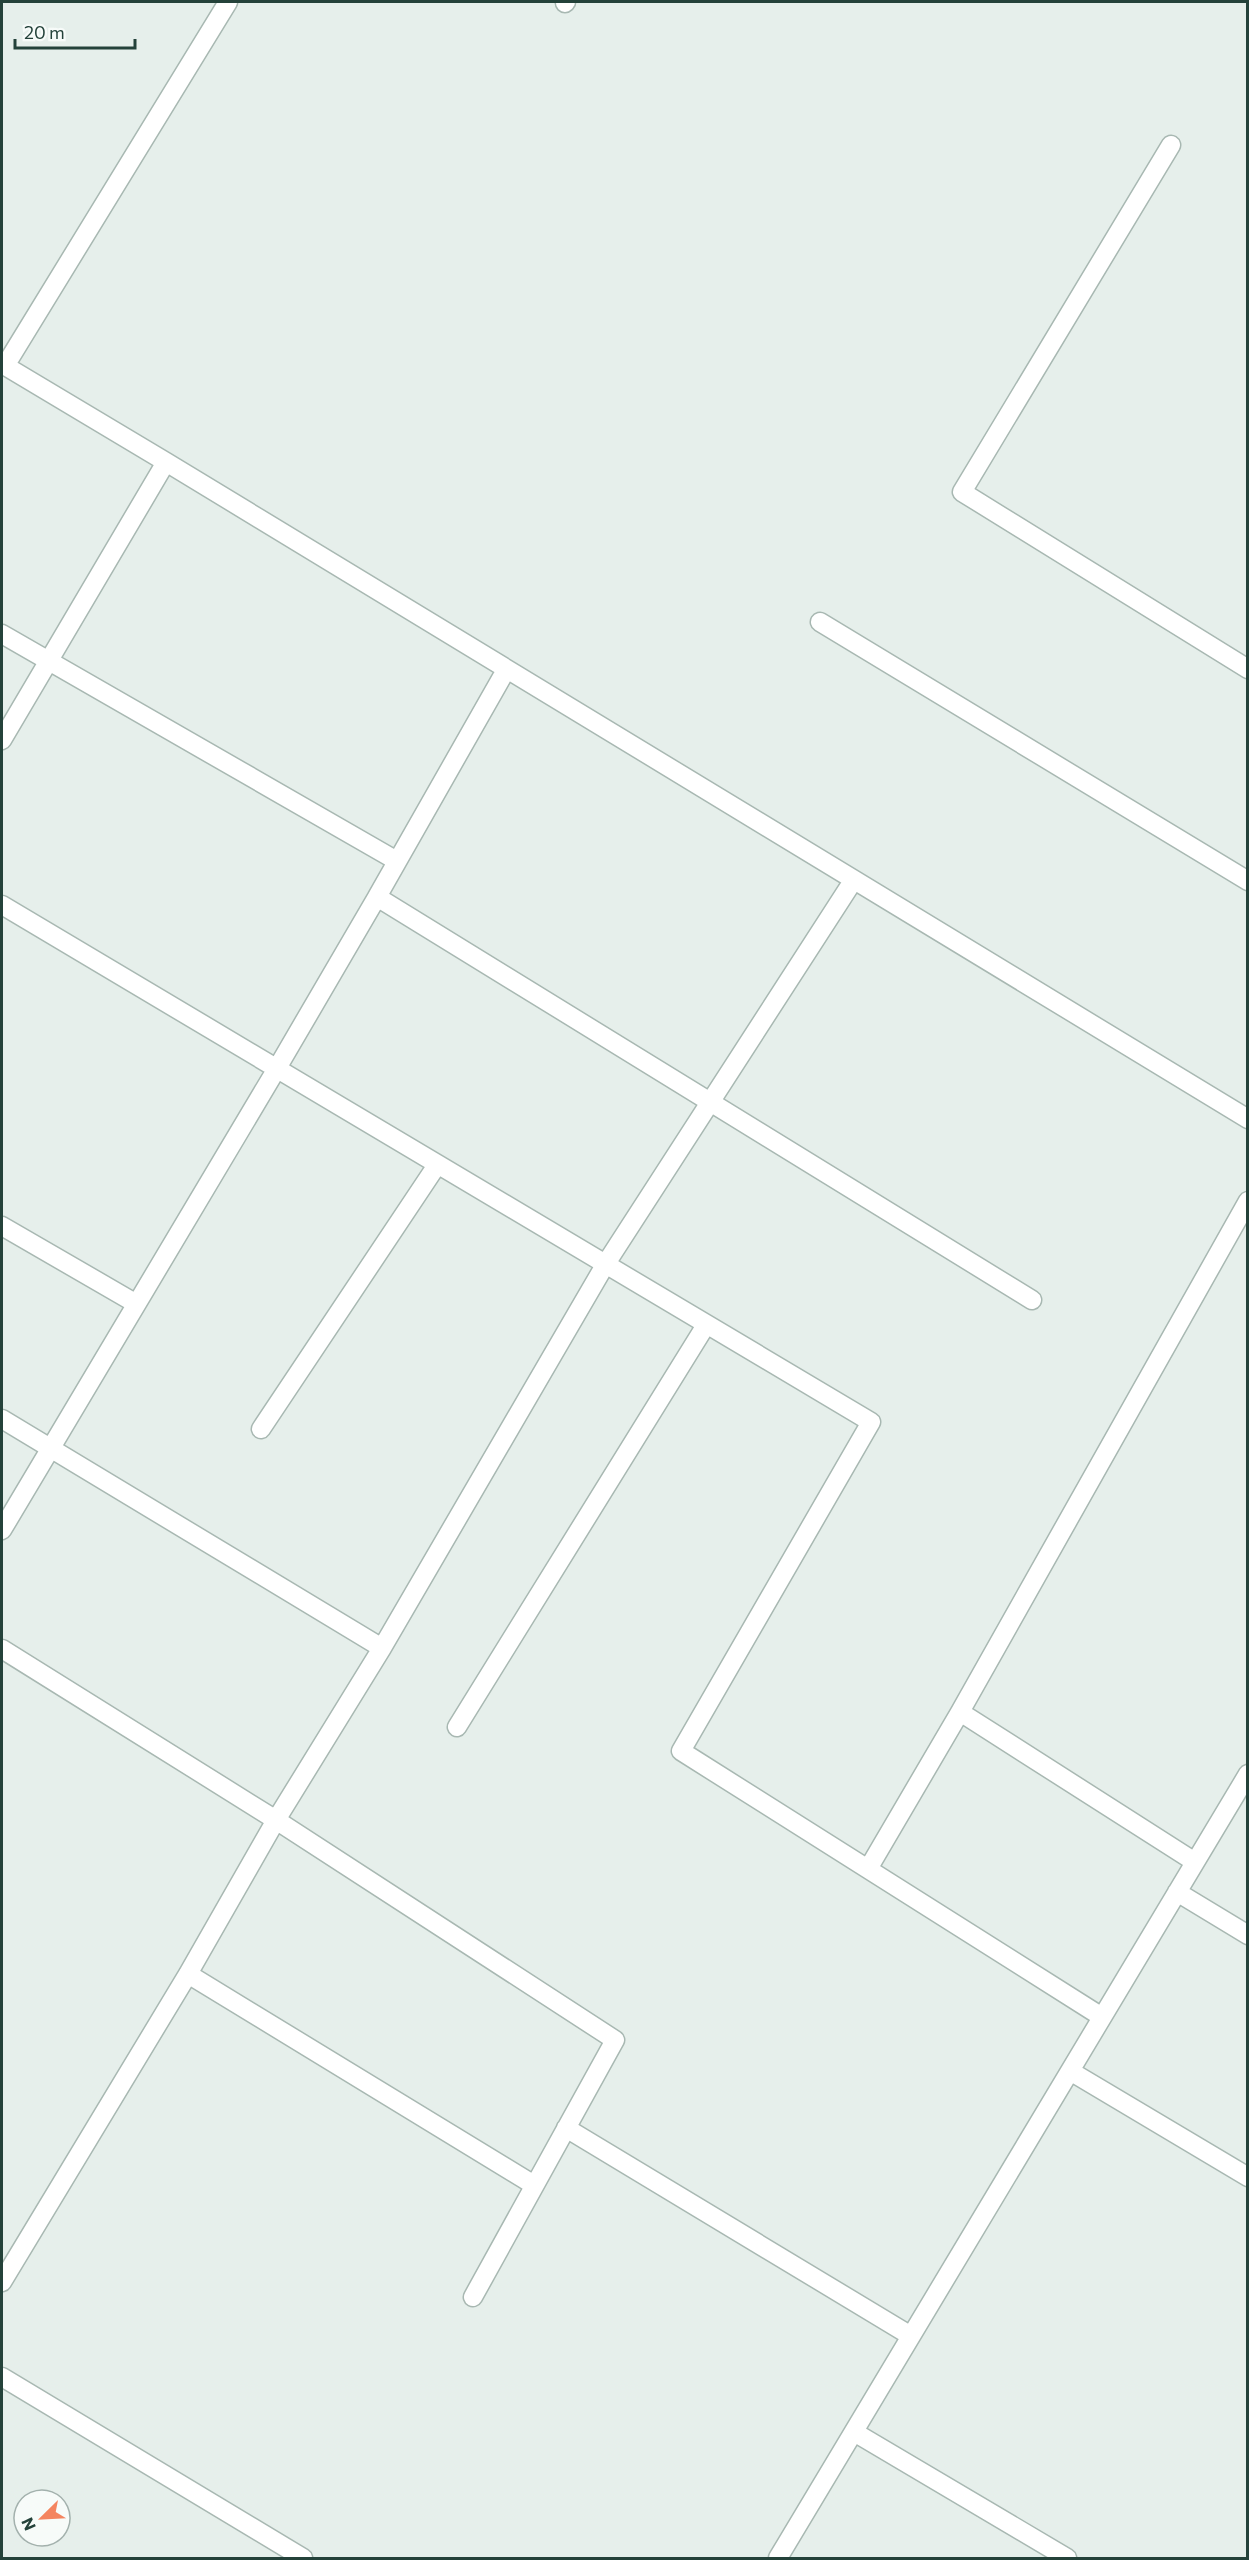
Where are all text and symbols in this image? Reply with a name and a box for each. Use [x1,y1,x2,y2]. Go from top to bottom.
scale bar [15,12,135,50]
text: 20 m [24,21,65,43]
north arrow [12,2488,72,2548]
text: N [17,2515,39,2534]

